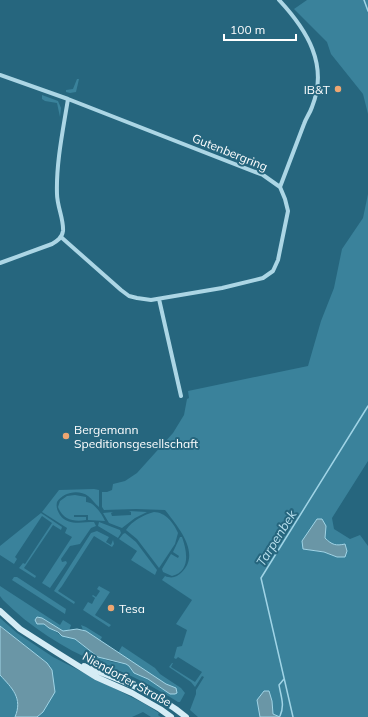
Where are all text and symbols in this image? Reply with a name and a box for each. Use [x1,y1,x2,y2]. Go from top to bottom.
scale bar [224,16,296,42]
text: 100 m [230,22,265,37]
place label: IB&T [304,82,331,97]
marker: IB&T [333,84,343,94]
street label: Gutenbergring [190,130,270,174]
place label: Bergemann Speditionsgesellschaft [74,422,198,451]
marker: Bergemann Speditionsgesellschaft [61,431,71,441]
water label: Tarpenbek [252,507,300,569]
place label: Tesa [119,601,145,616]
marker: Tesa [106,603,116,613]
street label: Niendorfer Straße [80,648,174,710]

